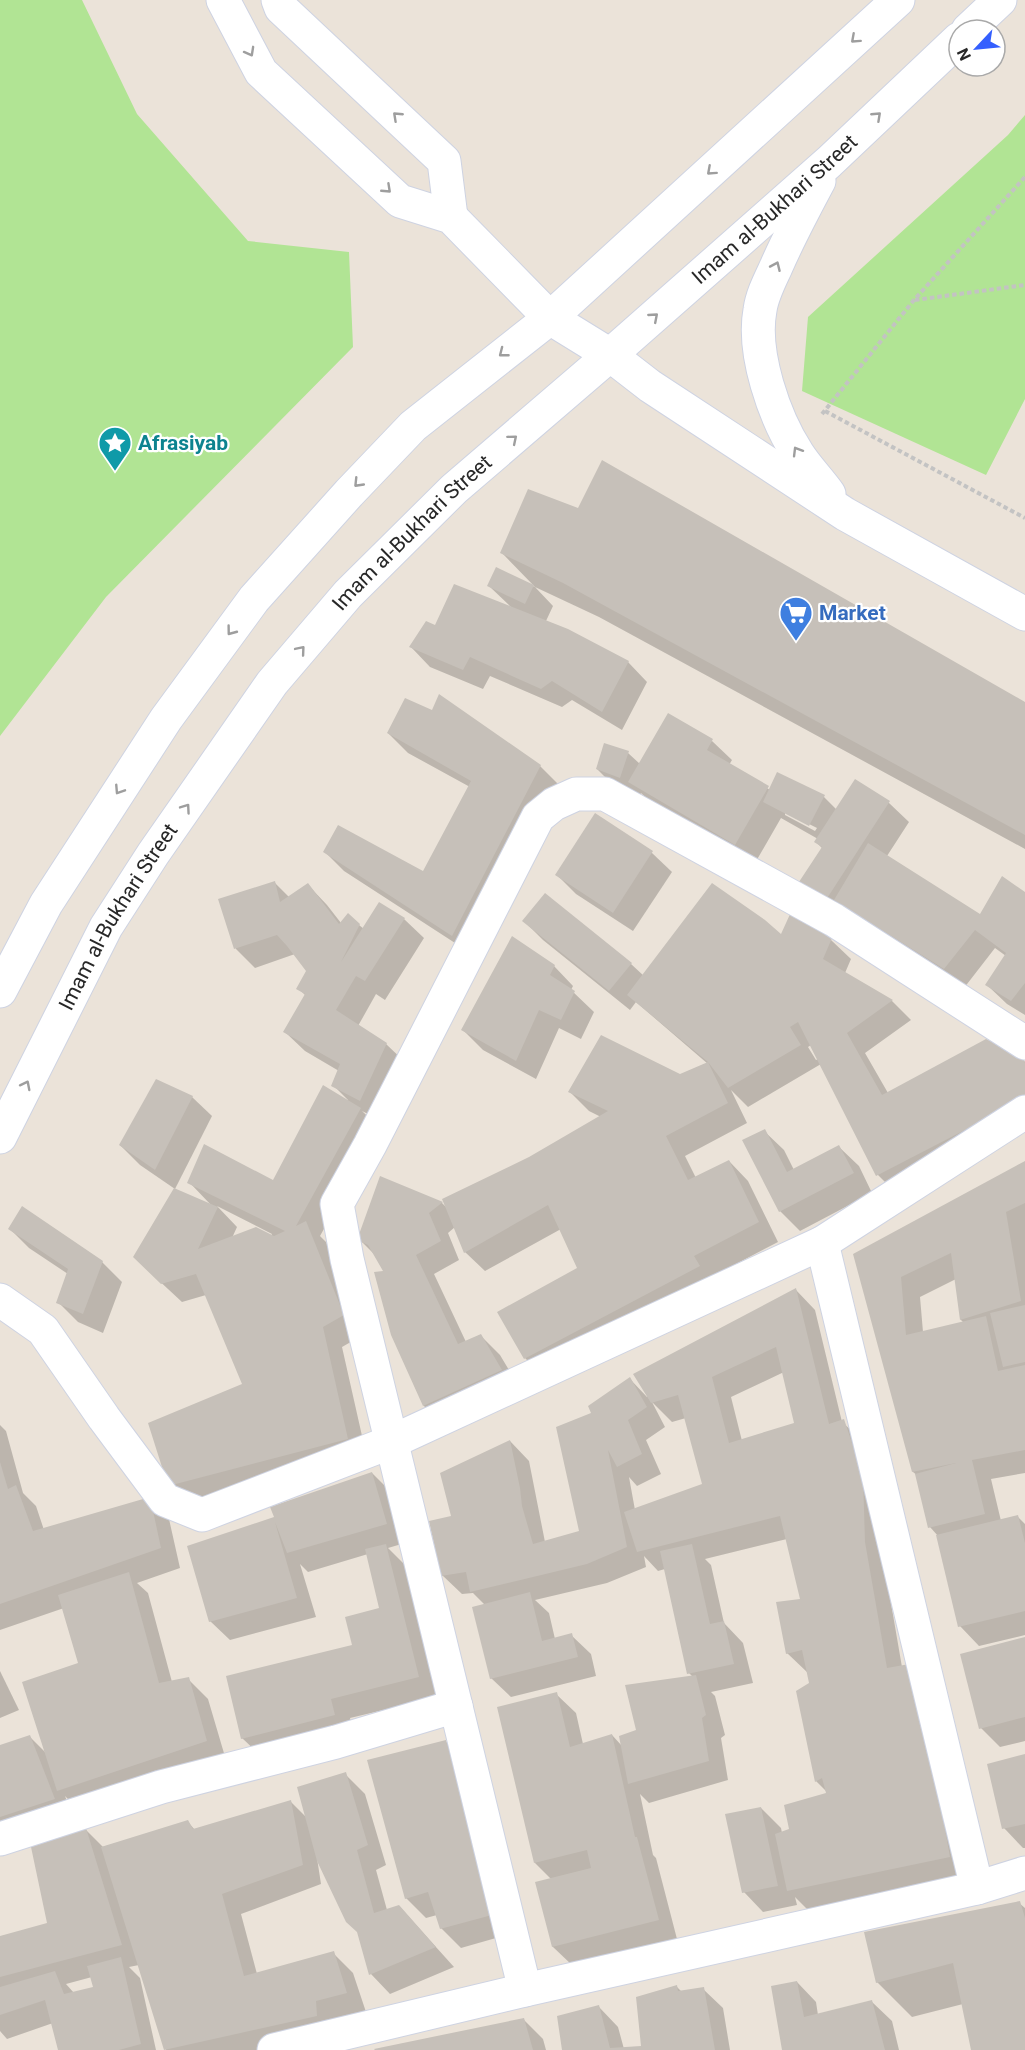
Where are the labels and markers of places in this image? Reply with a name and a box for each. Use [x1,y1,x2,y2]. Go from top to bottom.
place icon: Afrasiyab [97,425,133,472]
place label: Afrasiyab [138,431,228,455]
supermarket icon: Market [778,595,814,642]
place label: Market [819,601,886,625]

